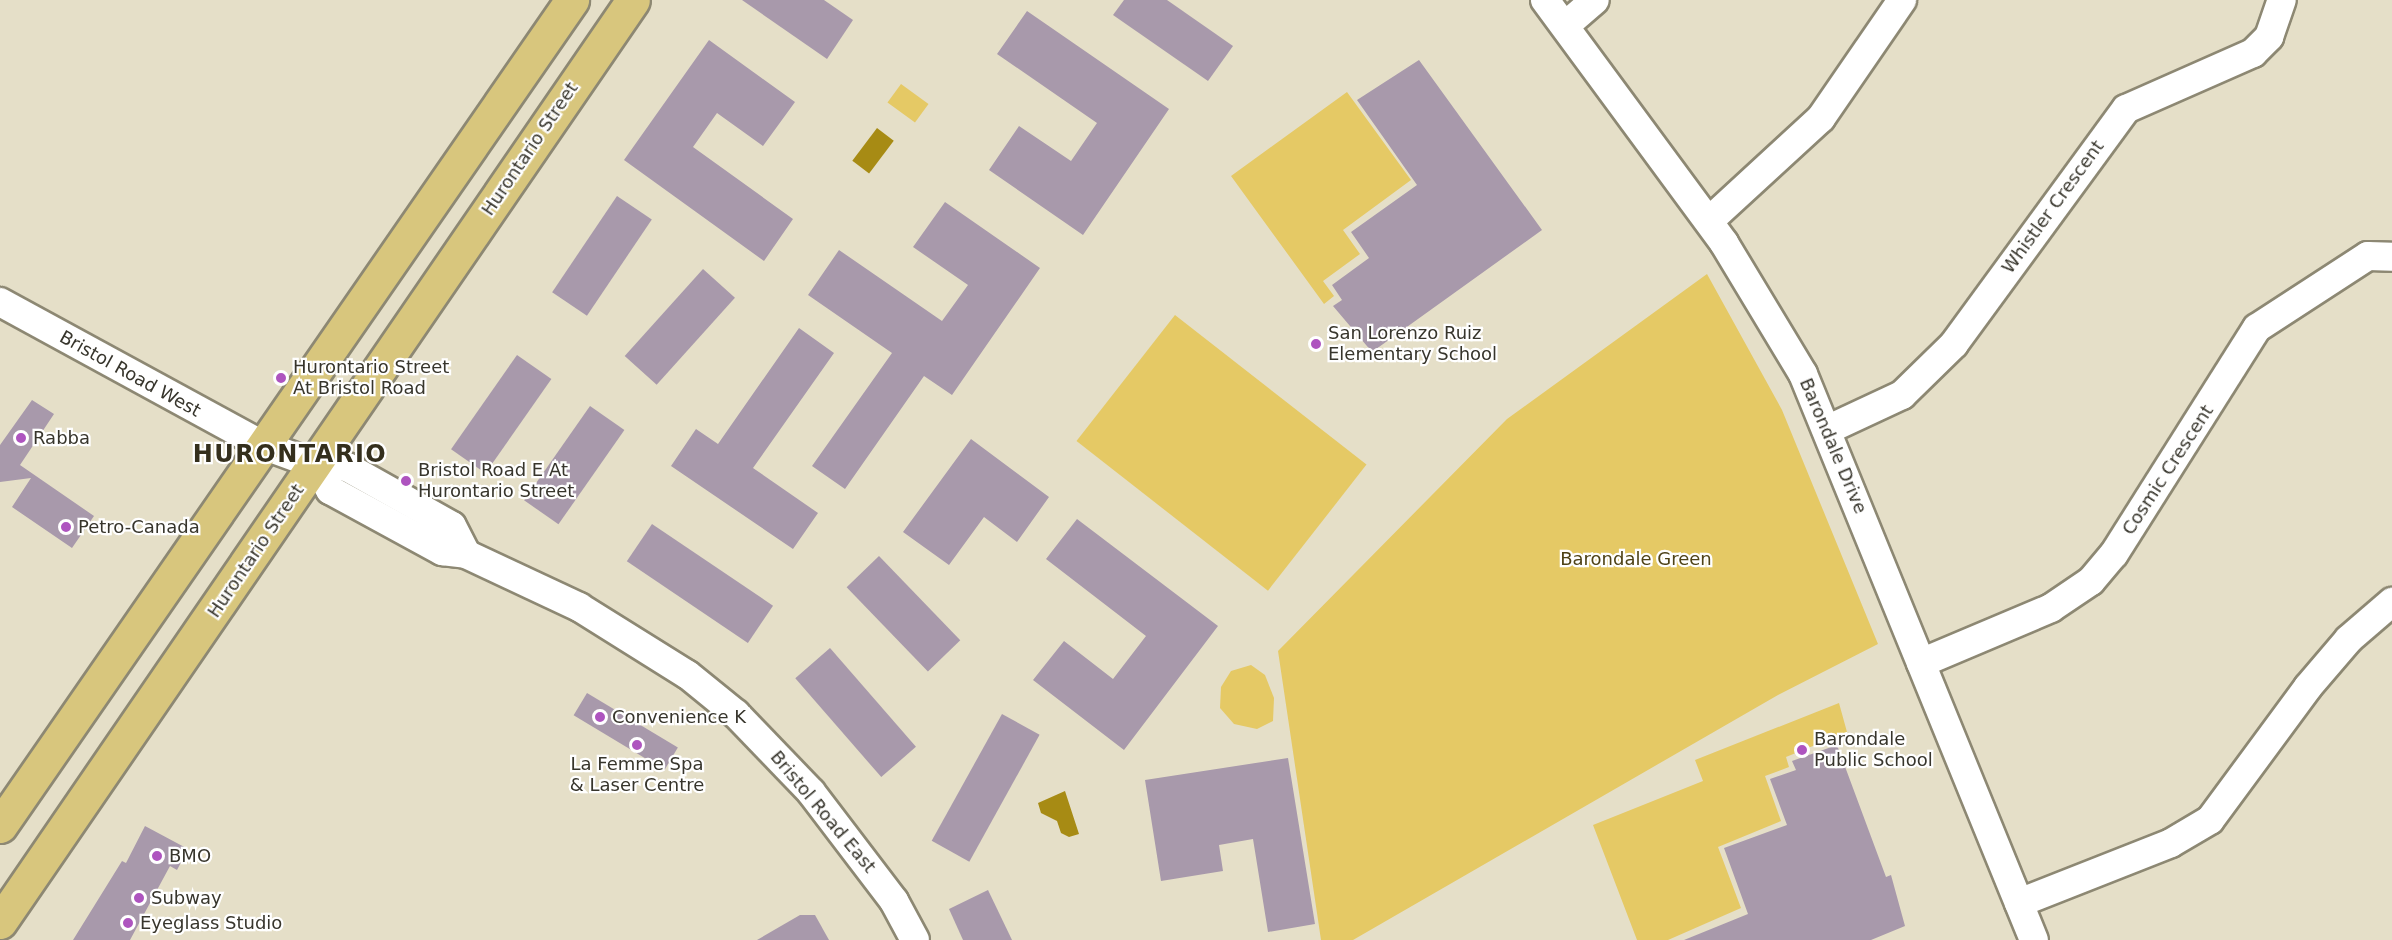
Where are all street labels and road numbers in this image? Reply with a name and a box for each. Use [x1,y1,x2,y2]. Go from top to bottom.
street label: Hurontario Street [477,78,583,220]
street label: Whistler Crescent [1997,136,2109,278]
street label: Bristol Road West [56,326,204,422]
street label: Barondale Drive [1795,375,1871,517]
street label: Cosmic Crescent [2118,401,2218,539]
street label: Hurontario Street [203,480,309,622]
street label: Bristol Road East [766,747,880,877]

